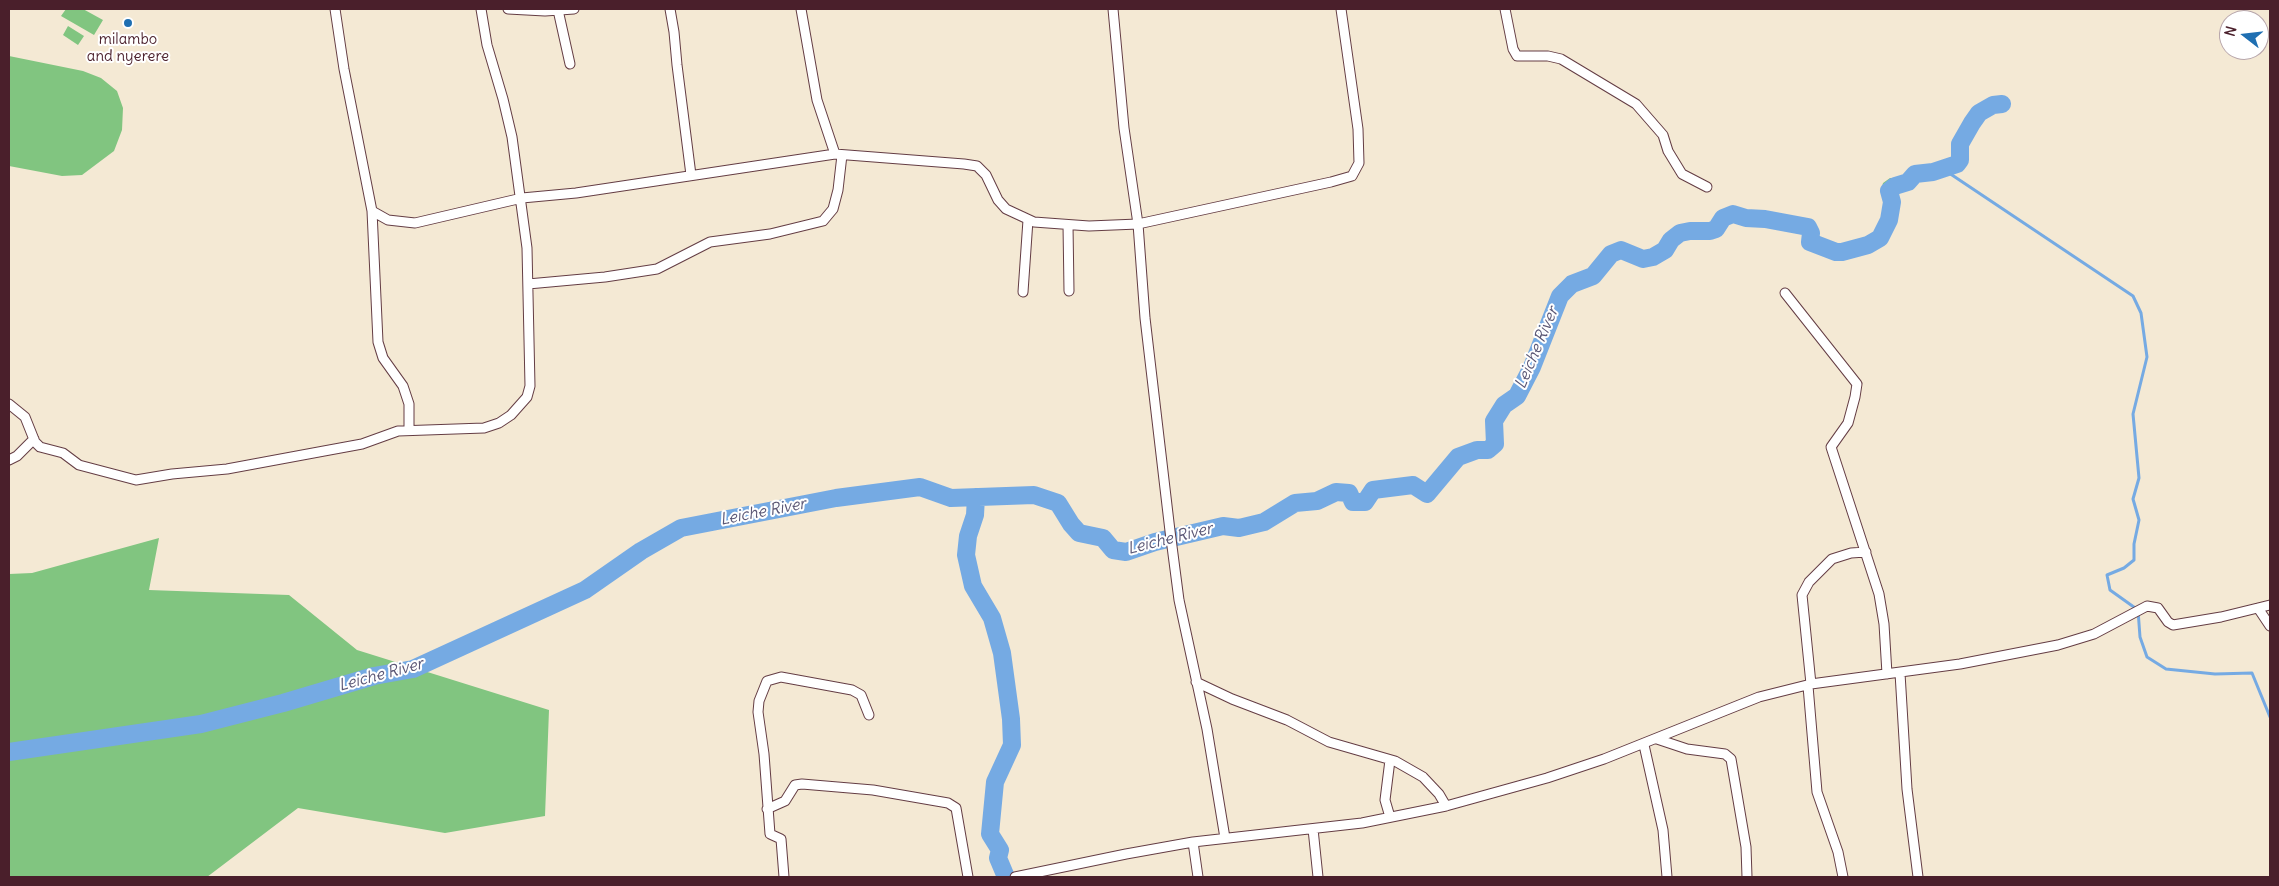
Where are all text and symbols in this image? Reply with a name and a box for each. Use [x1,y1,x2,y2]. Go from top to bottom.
north arrow [2219,10,2269,60]
marker: milambo and nyerere [122,17,134,29]
text: N [2221,24,2241,38]
place label: milambo and nyerere [87,31,169,66]
water label: Leiche River [1511,304,1563,392]
water label: Leiche River [719,494,807,530]
water label: Leiche River [1126,519,1214,559]
water label: Leiche River [337,654,425,696]

